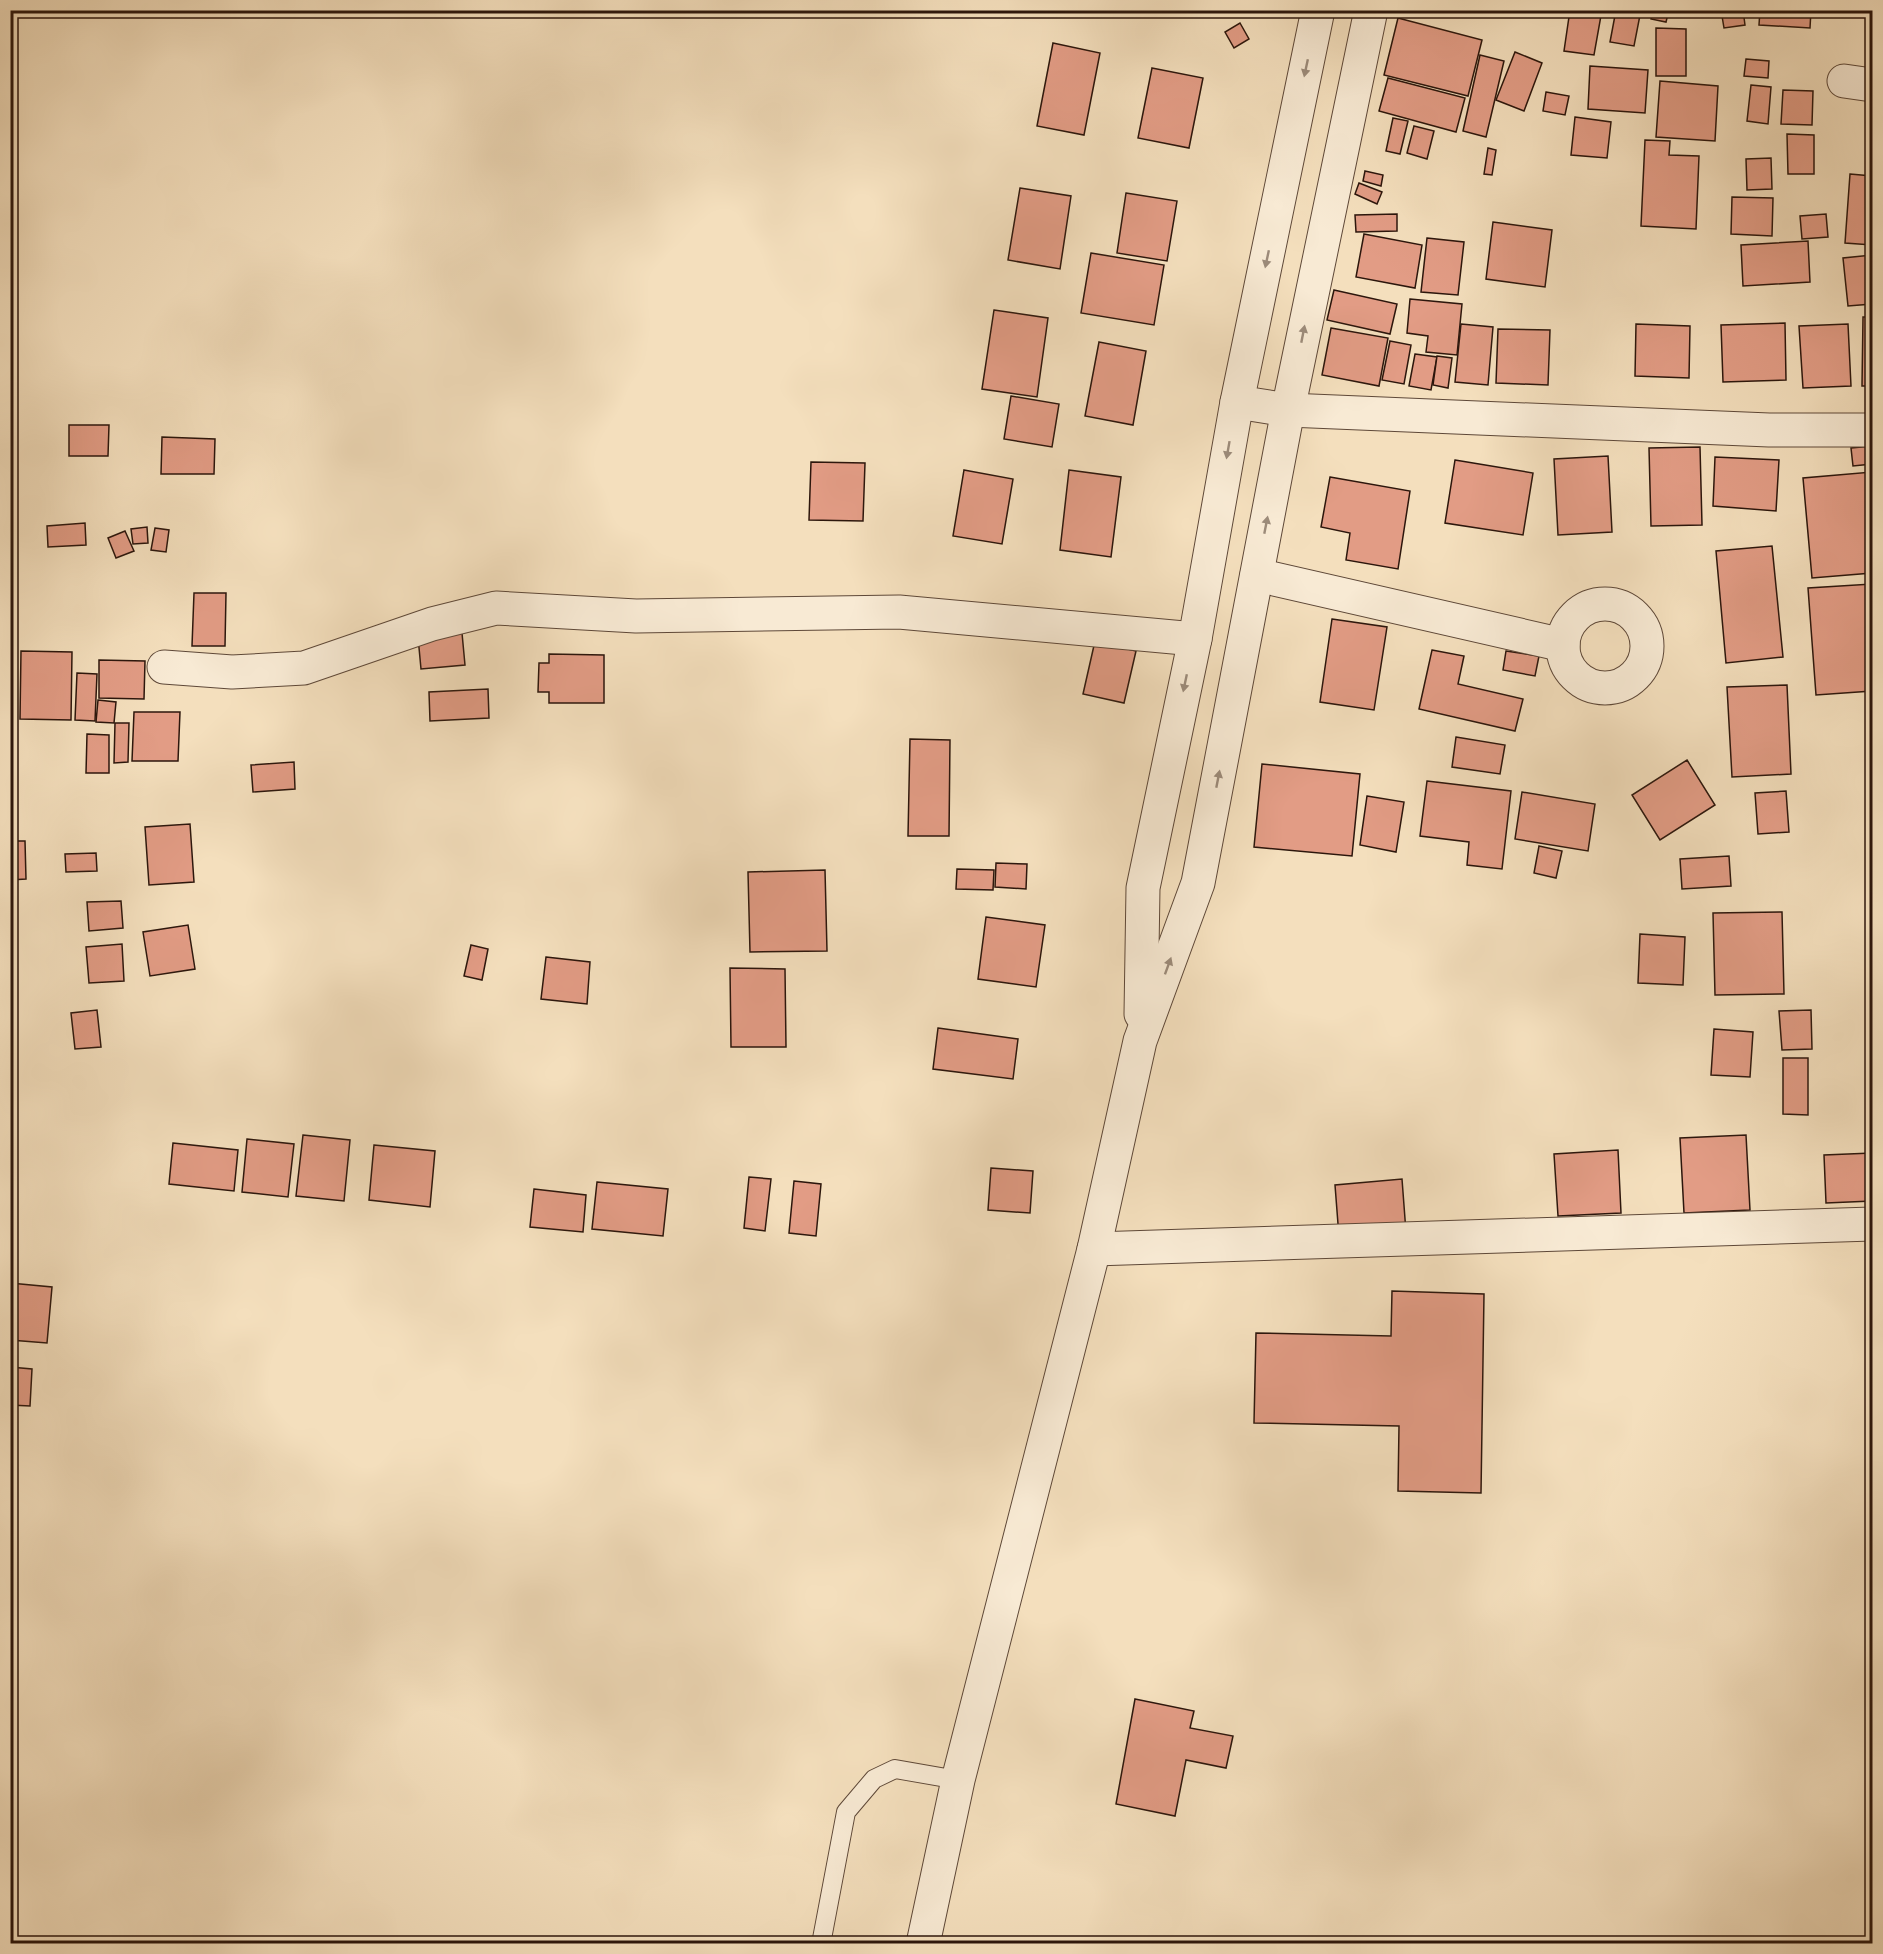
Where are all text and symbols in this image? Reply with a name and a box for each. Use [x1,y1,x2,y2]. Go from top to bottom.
one-way arrow [1301,58,1310,77]
one-way arrow [1261,249,1271,268]
one-way arrow [1299,324,1308,343]
one-way arrow [1223,440,1232,459]
one-way arrow [1262,516,1271,535]
one-way arrow [1180,674,1190,692]
one-way arrow [1214,769,1223,788]
one-way arrow [1163,957,1173,975]

